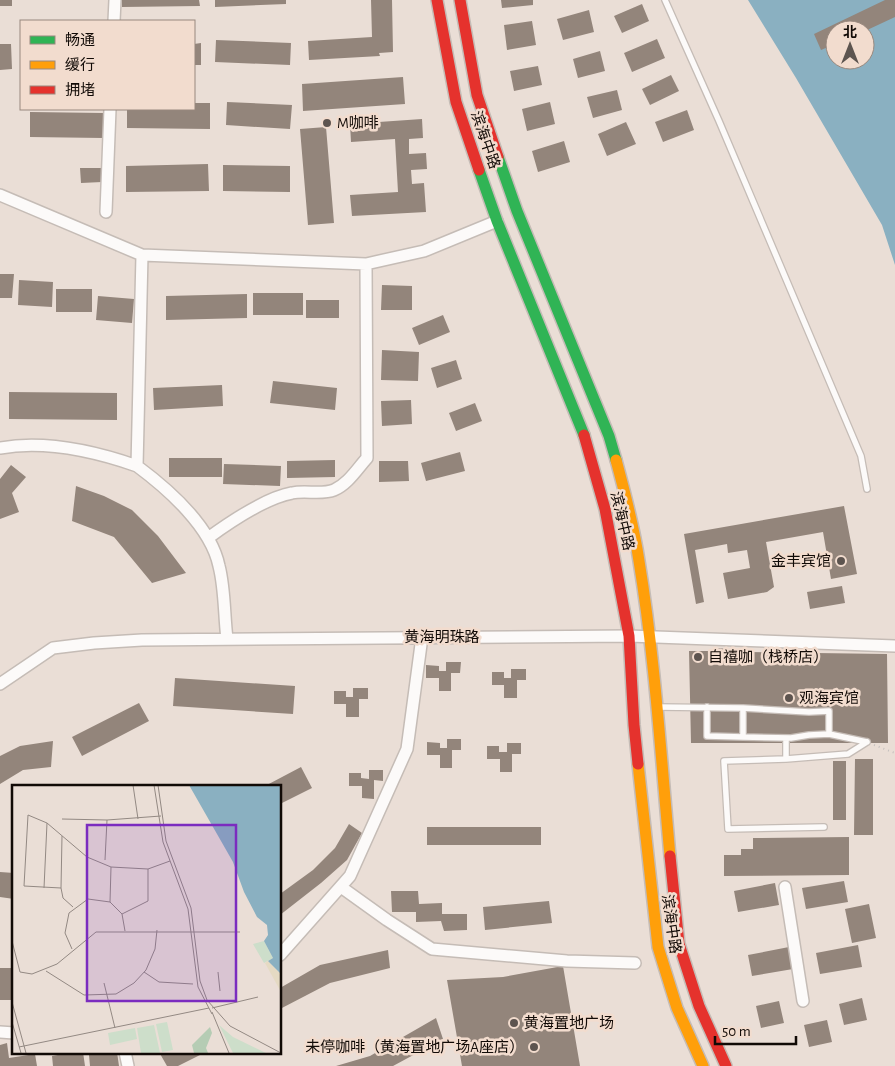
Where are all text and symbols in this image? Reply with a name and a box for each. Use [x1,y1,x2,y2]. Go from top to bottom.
legend [20,20,195,110]
north arrow [825,20,875,70]
text: 北 [843,25,857,40]
text: 畅通 [65,32,95,48]
text: 缓行 [65,57,95,73]
text: 拥堵 [65,82,95,98]
street label: 滨海中路 [468,109,503,171]
place label: M咖啡 [337,115,379,131]
marker: M咖啡 [321,117,333,129]
street label: 滨海中路 [608,490,637,552]
place label: 金丰宾馆 [771,553,831,569]
marker: 金丰宾馆 [835,555,847,567]
street label: 黄海明珠路 [404,629,480,645]
place label: 自禧咖（栈桥店） [708,648,828,665]
marker: 自禧咖（栈桥店） [692,651,704,663]
place label: 观海宾馆 [799,690,859,706]
marker: 观海宾馆 [783,692,795,704]
inset map [12,785,281,1054]
street label: 滨海中路 [659,893,684,955]
scale bar [715,1014,796,1046]
place label: 黄海置地广场 [524,1015,614,1031]
marker: 黄海置地广场 [508,1017,520,1029]
text: 50 m [722,1024,751,1039]
place label: 未停咖啡（黄海置地广场A座店） [305,1039,524,1055]
marker: 未停咖啡（黄海置地广场A座店） [528,1041,540,1053]

